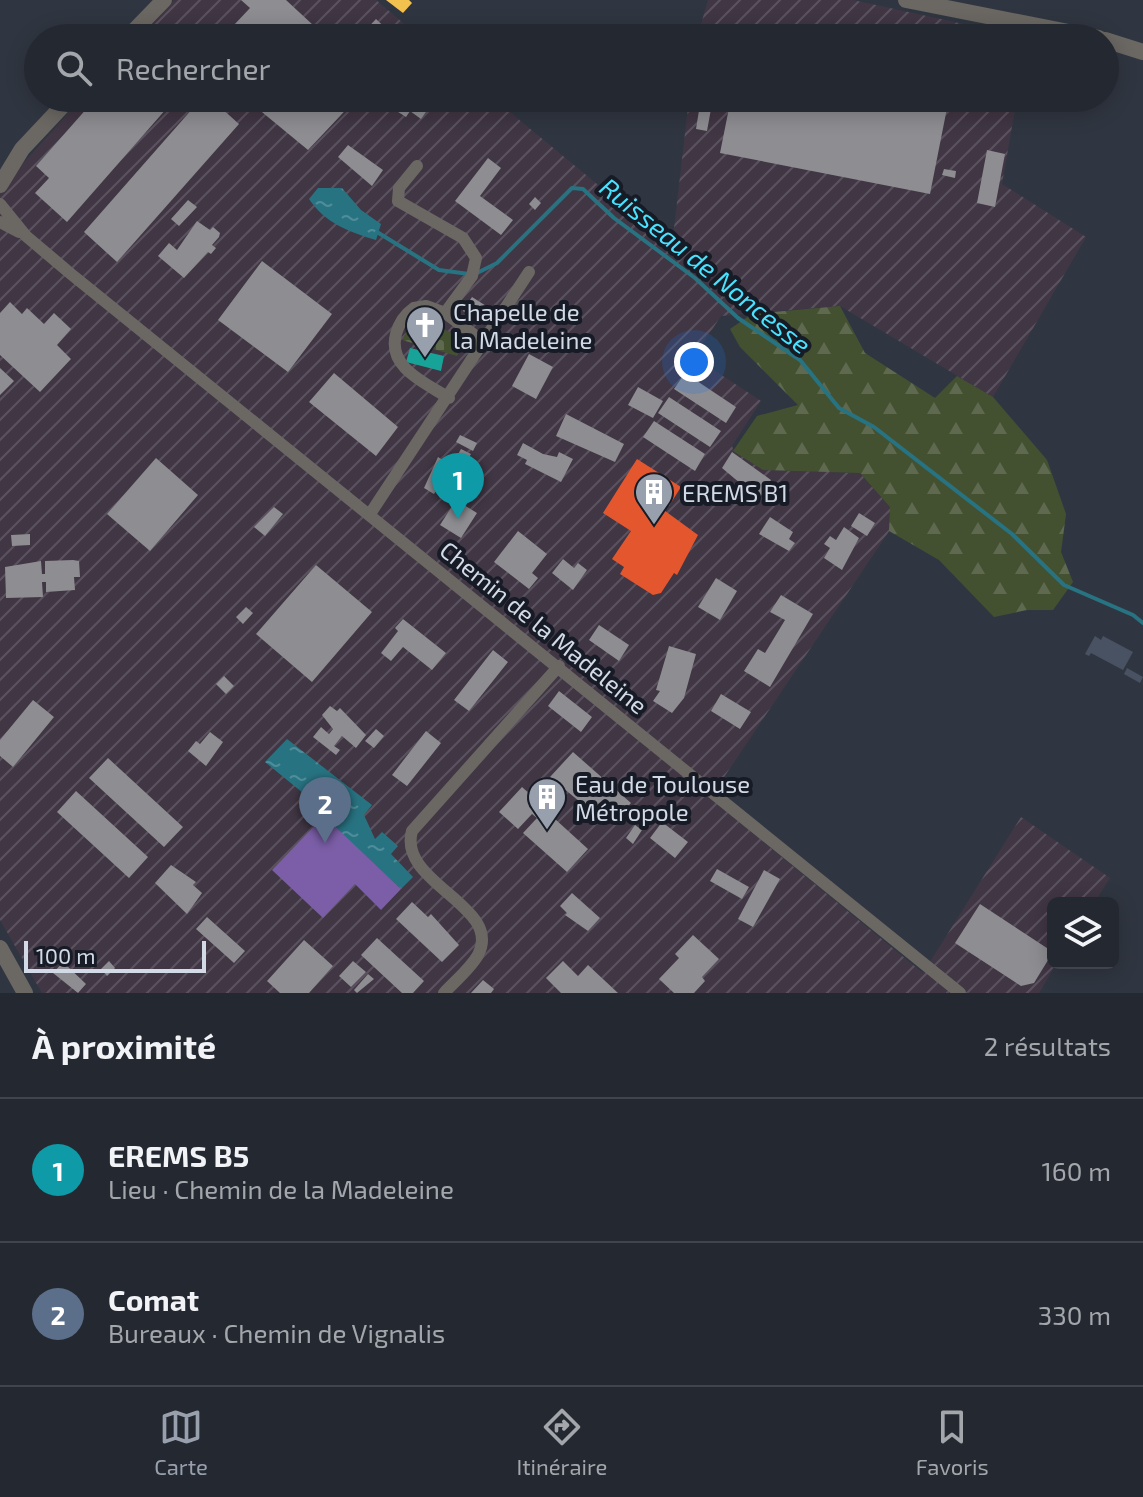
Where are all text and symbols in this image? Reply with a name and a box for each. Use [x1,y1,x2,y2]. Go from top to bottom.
search box [24,24,1119,112]
icon: search [52,46,96,90]
text: Rechercher [116,50,271,86]
water label: Ruisseau de Noncesse [594,170,818,360]
place label: Chapelle de la Madeleine [453,297,592,354]
church icon: Chapelle de la Madeleine [404,304,446,359]
your location [674,342,714,382]
pin: 1 [432,453,484,519]
building icon: EREMS B1 [633,471,675,526]
place label: EREMS B1 [682,478,788,507]
street label: Chemin de la Madeleine [435,535,653,719]
place label: Eau de Toulouse Métropole [575,769,750,826]
building icon: Eau de Toulouse Métropole [526,776,568,831]
pin: 2 [299,777,351,843]
map controls [1047,897,1119,969]
button: layers [1047,897,1119,969]
scale bar [24,937,206,973]
text: 100 m [36,942,95,968]
text: À proximité [32,1025,216,1066]
text: 2 résultats [984,1030,1111,1061]
text: EREMS B5 [108,1137,249,1173]
text: 1 [52,1155,64,1186]
text: 160 m [1042,1155,1111,1186]
text: Lieu · Chemin de la Madeleine [108,1173,454,1204]
text: Comat [108,1281,199,1317]
text: 2 [50,1299,66,1330]
text: 330 m [1038,1299,1111,1330]
text: Bureaux · Chemin de Vignalis [108,1317,445,1348]
tab: Carte [154,1405,208,1479]
tab: Itinéraire [516,1405,607,1479]
tab: Favoris [916,1405,989,1479]

